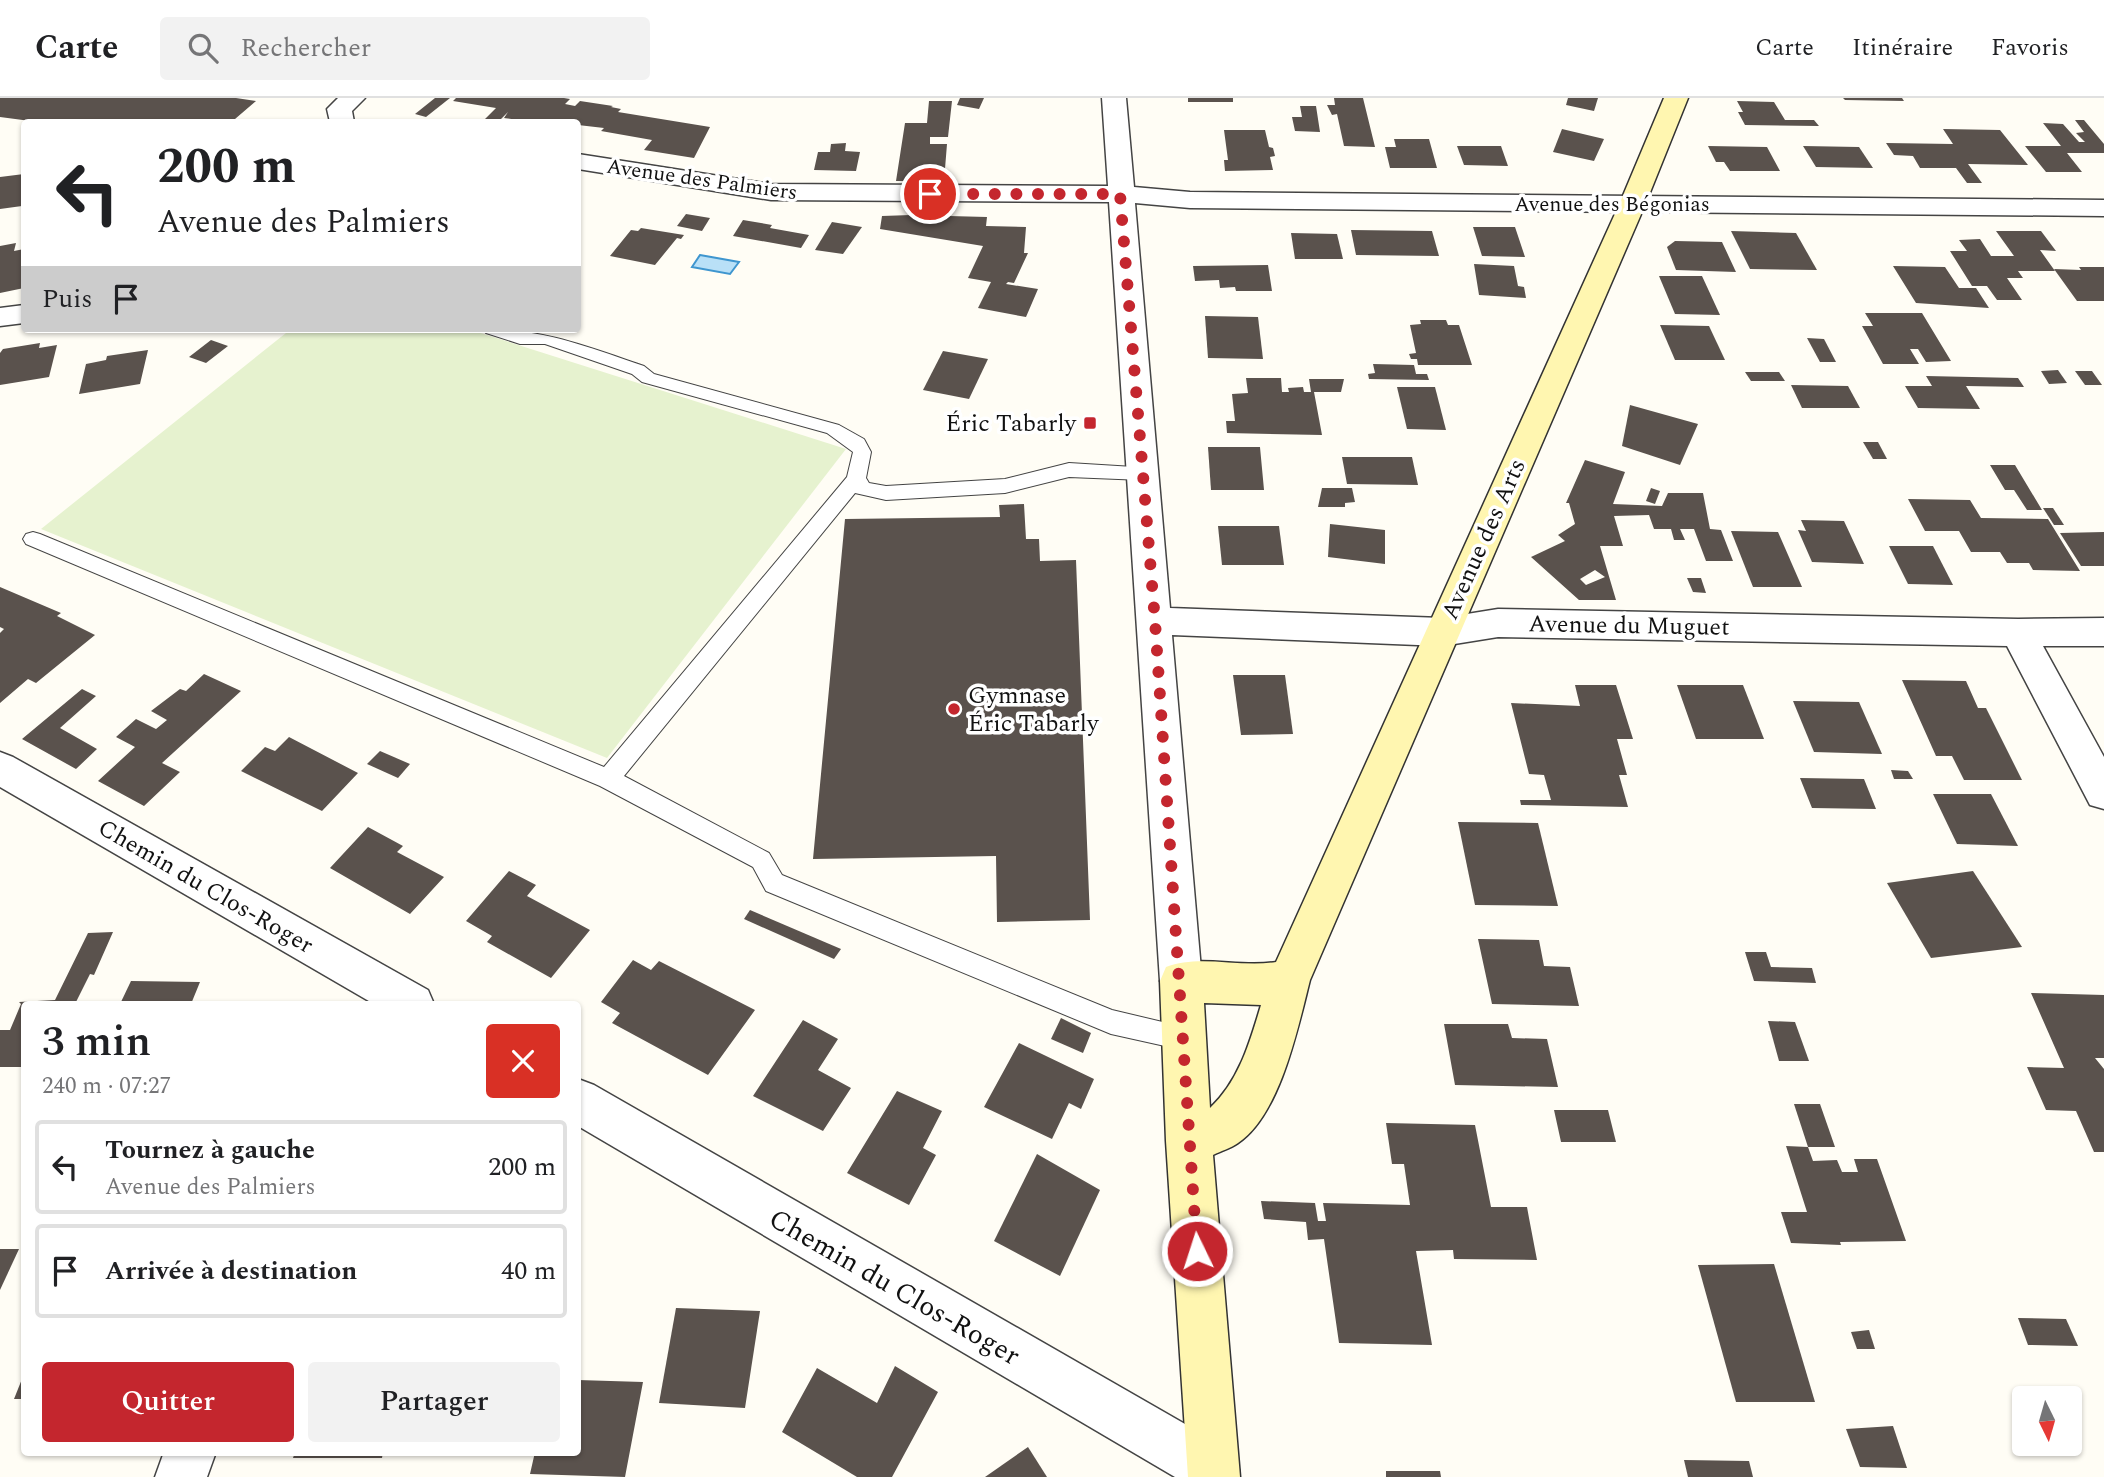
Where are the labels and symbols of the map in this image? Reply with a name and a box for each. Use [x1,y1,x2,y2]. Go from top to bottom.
street label: Avenue des Palmiers [604,151,799,209]
pin [900,164,960,224]
street label: Avenue des Bégonias [1514,189,1710,221]
place label: Éric Tabarly [946,406,1077,442]
marker: Éric Tabarly [1082,415,1098,431]
street label: Avenue des Arts [1432,453,1536,626]
street label: Avenue du Muguet [1528,606,1730,646]
place label: Gymnase Éric Tabarly [968,678,1100,742]
marker: Gymnase Éric Tabarly [946,701,962,717]
street label: Chemin du Clos-Roger [91,810,320,963]
street label: Chemin du Clos-Roger [760,1198,1028,1377]
position arrow [1160,1214,1234,1288]
north arrow [2012,1386,2082,1456]

